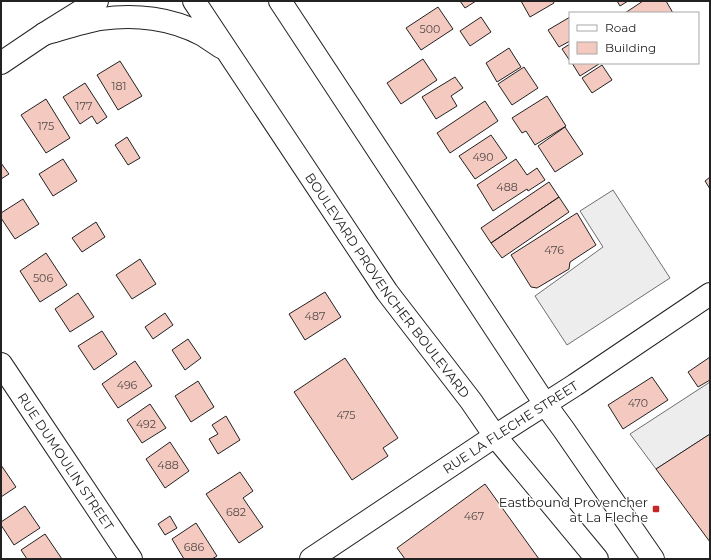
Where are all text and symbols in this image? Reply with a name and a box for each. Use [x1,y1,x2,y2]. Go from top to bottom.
legend [569,12,699,64]
text: Road [605,20,636,35]
house number: 500 [420,22,440,36]
text: Building [605,40,656,55]
house number: 181 [112,79,126,93]
house number: 177 [76,99,92,113]
house number: 175 [38,119,54,133]
house number: 490 [472,150,494,164]
street label: BOULEVARD PROVENCHER BOULEVARD [302,170,474,401]
house number: 488 [496,180,518,194]
house number: 476 [544,243,564,257]
house number: 506 [33,271,53,285]
house number: 487 [305,309,325,323]
street label: RUE LA FLECHE STREET [439,377,581,477]
house number: 496 [117,378,138,392]
street label: RUE DUMOULIN STREET [14,390,118,534]
house number: 470 [628,396,648,410]
house number: 475 [336,408,356,422]
house number: 492 [136,417,156,431]
house number: 488 [157,458,179,472]
place label: Eastbound Provencher at La Fleche [499,494,648,525]
marker: Eastbound Provencher at La Fleche [651,504,661,514]
house number: 682 [226,505,246,519]
house number: 467 [464,509,484,523]
house number: 686 [184,540,205,554]

